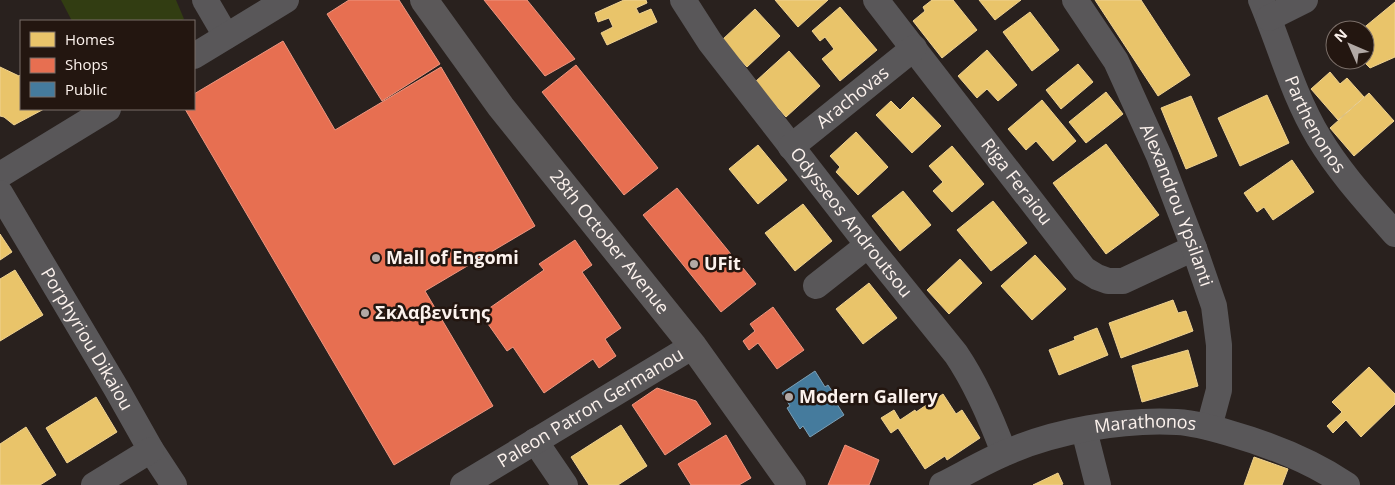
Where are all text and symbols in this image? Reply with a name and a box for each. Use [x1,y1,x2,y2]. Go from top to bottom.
legend [20,20,195,110]
north arrow [1325,20,1375,70]
text: N [1330,25,1351,46]
text: Homes [65,29,115,49]
text: Shops [65,54,108,74]
street label: Arachovas [811,60,893,133]
street label: Parthenonos [1280,72,1352,178]
text: Public [65,79,107,99]
street label: Alexandrou Ypsilanti [1135,120,1219,289]
street label: Riga Feraiou [976,133,1059,230]
street label: Odysseos Androutsou [785,142,919,302]
street label: 28th October Avenue [545,164,675,318]
place label: Mall of Engomi [386,245,519,269]
place label: UFit [704,251,741,275]
marker: Mall of Engomi [370,252,382,264]
marker: UFit [688,258,700,270]
street label: Porphyriou Dikaiou [36,263,139,414]
place label: Σκλαβενίτης [375,300,490,324]
marker: Σκλαβενίτης [359,307,371,319]
street label: Paleon Patron Germanou [492,342,688,473]
place label: Modern Gallery [799,384,939,408]
marker: Modern Gallery [783,391,795,403]
street label: Marathonos [1092,409,1198,438]

